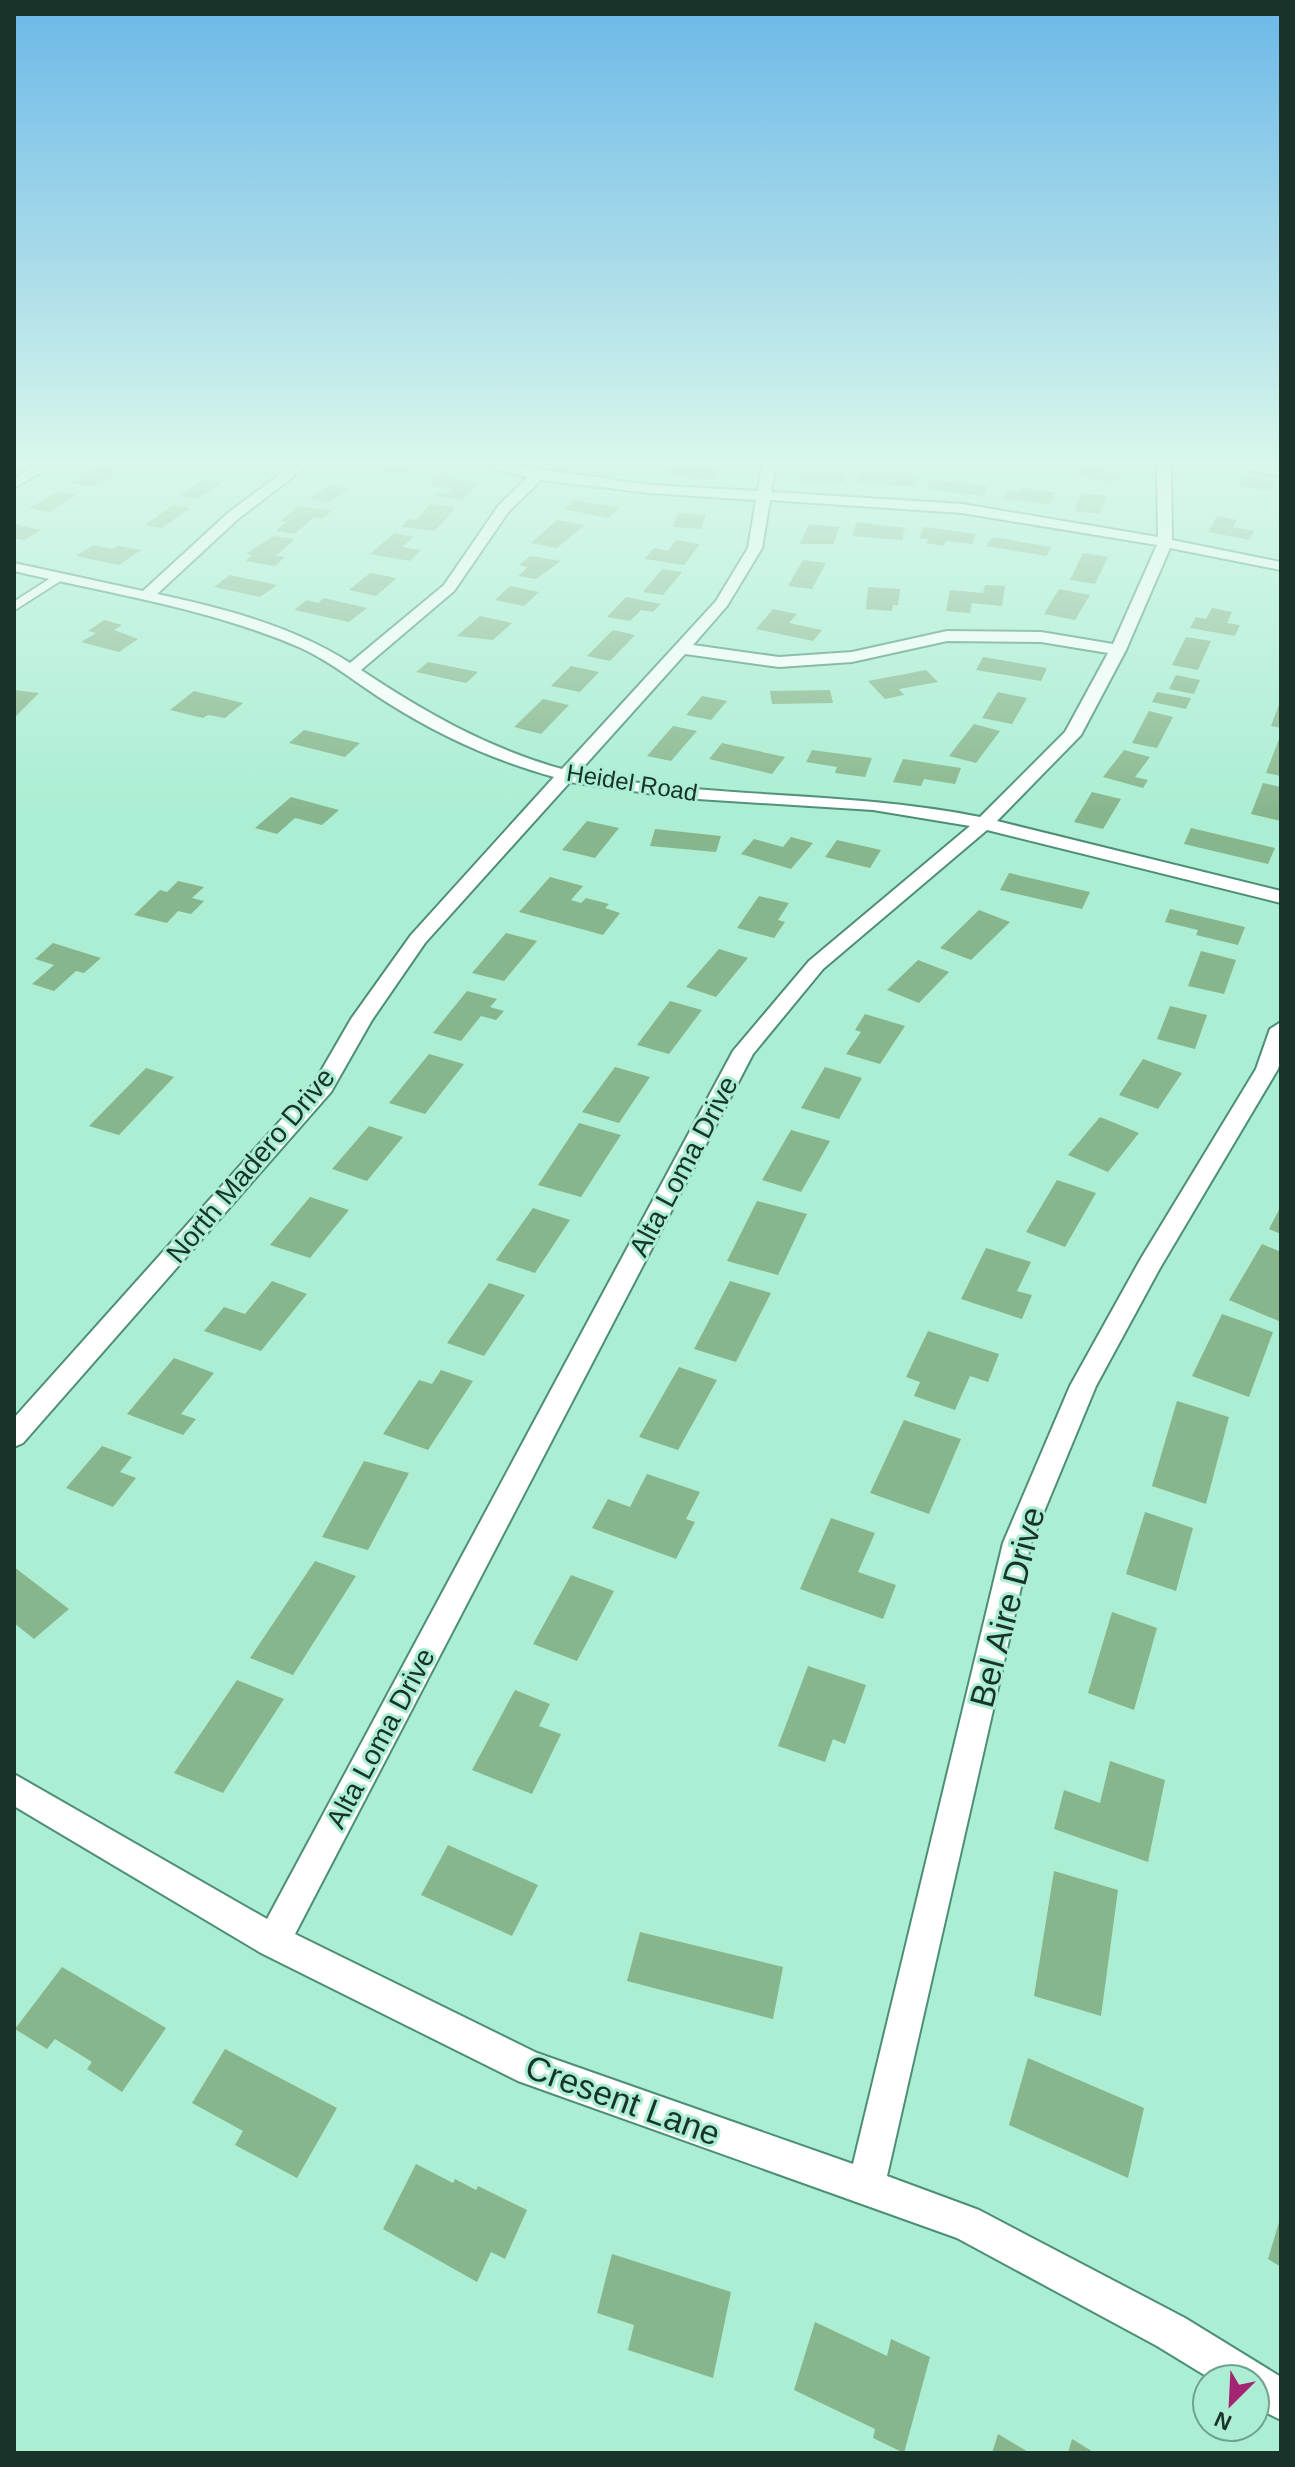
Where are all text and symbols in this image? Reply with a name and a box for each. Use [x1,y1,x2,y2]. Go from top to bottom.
street label: Heidel Road [565,759,699,806]
street label: North Madero Drive [160,1062,341,1269]
street label: Alta Loma Drive [623,1071,744,1261]
street label: Bel Aire Drive [962,1503,1052,1711]
street label: Alta Loma Drive [320,1643,441,1833]
street label: Cresent Lane [521,2047,725,2153]
north arrow [1191,2363,1271,2443]
text: N [1211,2406,1235,2435]

